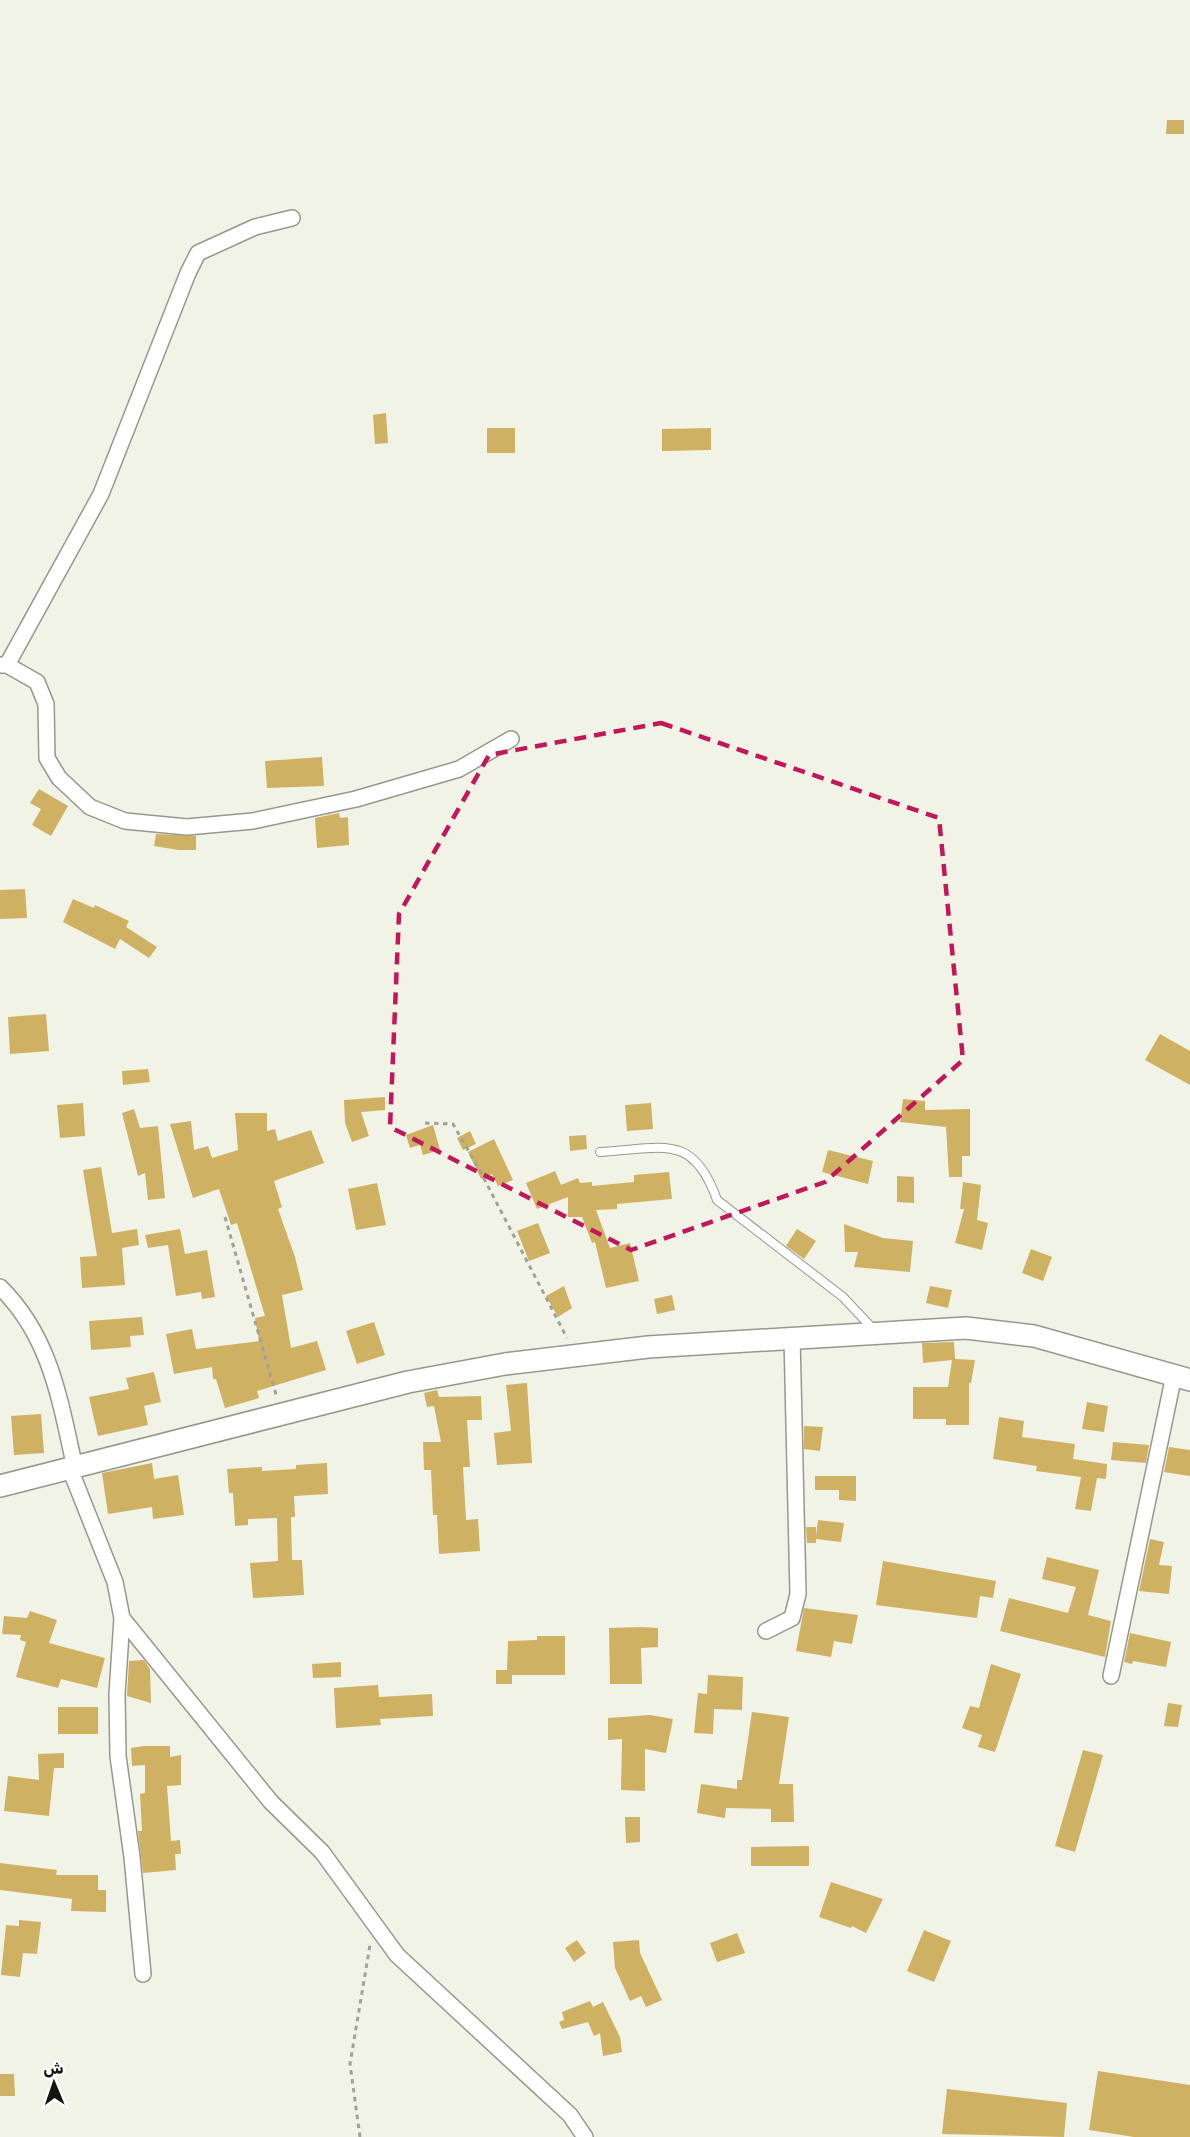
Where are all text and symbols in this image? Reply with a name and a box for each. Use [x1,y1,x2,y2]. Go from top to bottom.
north arrow [24,2053,84,2113]
text: ش [43,2059,64,2078]

